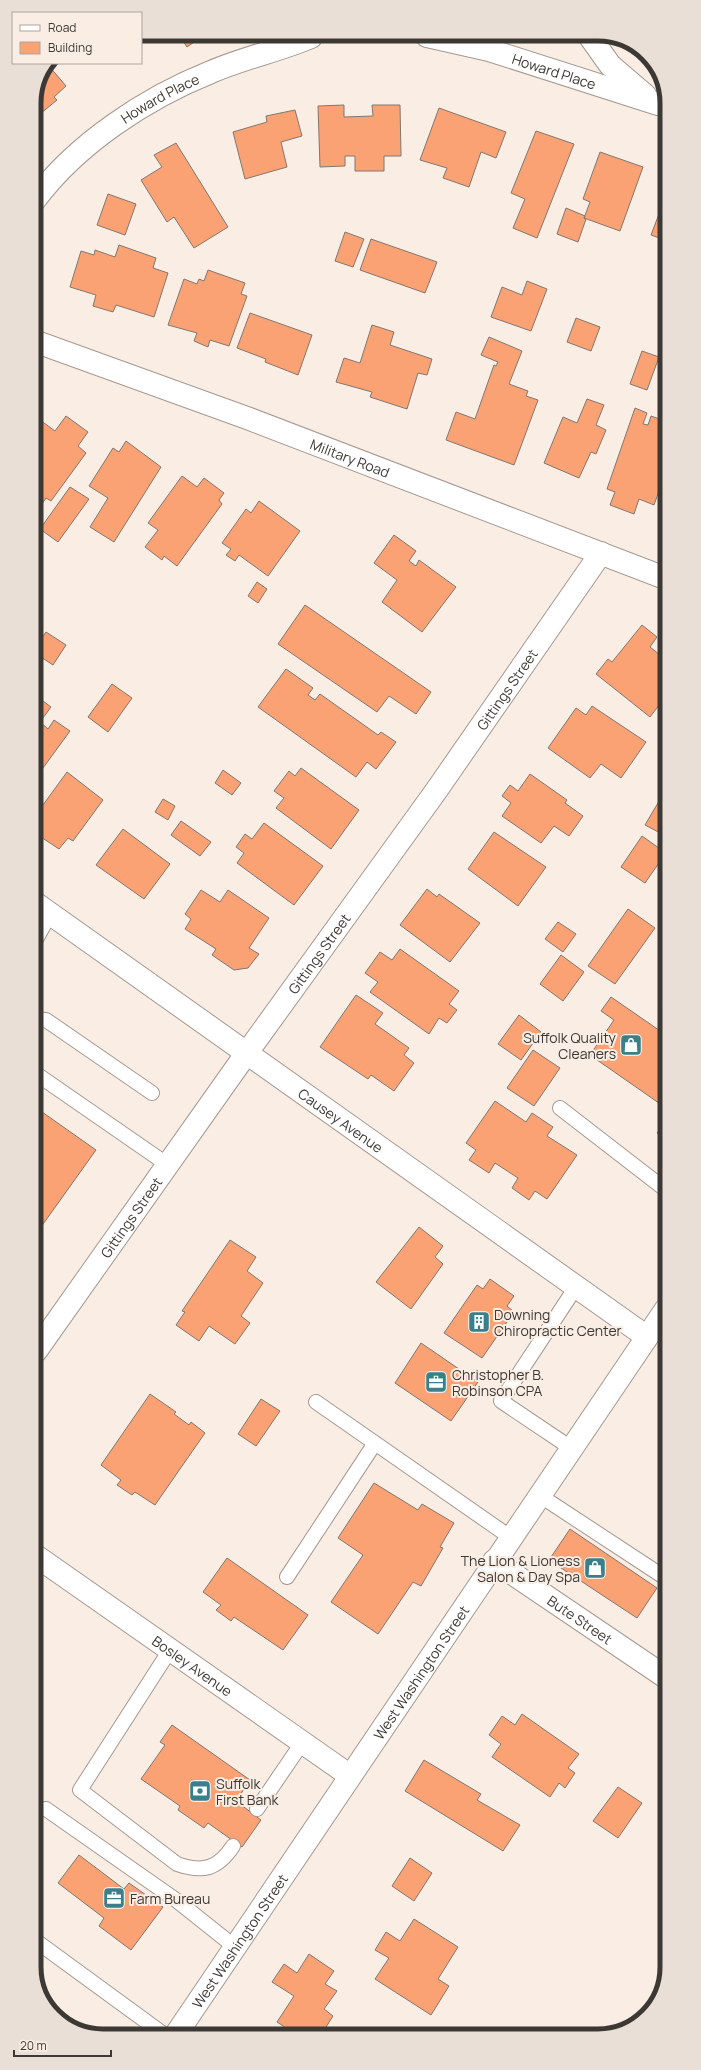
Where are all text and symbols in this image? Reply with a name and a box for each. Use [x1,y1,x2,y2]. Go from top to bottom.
legend [12,12,142,64]
text: Road [48,19,76,36]
text: Building [48,39,92,56]
street label: Howard Place [510,49,599,93]
street label: Howard Place [117,69,202,127]
street label: Military Road [308,434,393,481]
street label: Gittings Street [472,645,542,734]
street label: Gittings Street [283,909,354,997]
place label: Suffolk Quality Cleaners [523,1028,617,1063]
shop icon: Suffolk Quality Cleaners [618,1032,644,1058]
street label: Causey Avenue [295,1083,387,1157]
street label: Gittings Street [96,1173,166,1261]
place label: Downing Chiropractic Center [494,1305,622,1340]
building icon: Downing Chiropractic Center [466,1309,492,1335]
place label: Christopher B. Robinson CPA [452,1365,544,1400]
office icon: Christopher B. Robinson CPA [423,1369,449,1395]
place label: The Lion & Lioness Salon & Day Spa [461,1551,580,1586]
shop icon: The Lion & Lioness Salon & Day Spa [582,1555,608,1581]
street label: Bute Street [544,1591,617,1648]
street label: West Washington Street [369,1601,473,1743]
street label: Bosley Avenue [149,1631,236,1700]
place label: Suffolk First Bank [216,1774,280,1809]
bank icon: Suffolk First Bank [187,1778,213,1804]
street label: West Washington Street [187,1870,292,2011]
office icon: Farm Bureau [101,1885,127,1911]
place label: Farm Bureau [130,1889,210,1908]
scale bar [14,2032,111,2058]
text: 20 m [20,2037,47,2054]

